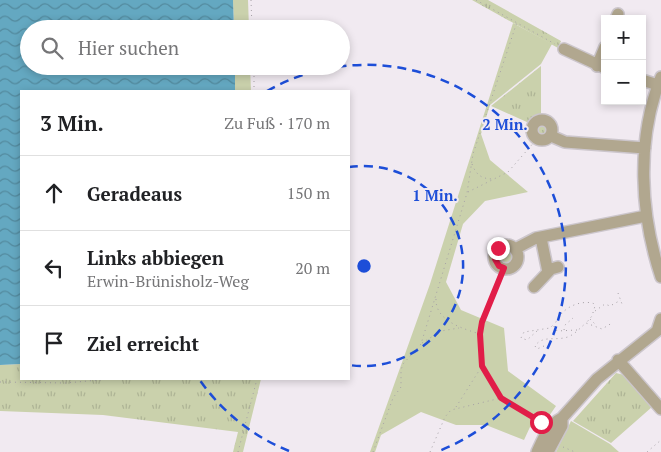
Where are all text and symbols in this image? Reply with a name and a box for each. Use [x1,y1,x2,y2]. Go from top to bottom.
map controls [601,15,646,105]
button: + [601,15,646,60]
search box [20,20,350,75]
icon: search [38,34,66,62]
text: Hier suchen [78,35,179,60]
button: − [601,60,646,105]
text: 3 Min. [40,109,104,137]
text: Zu Fuß · 170 m [224,112,330,134]
text: 2 Min. [482,114,528,134]
icon: ahead [40,179,68,207]
text: Geradeaus [87,181,182,206]
text: 150 m [287,182,330,204]
text: 1 Min. [412,185,458,205]
route end [487,237,510,260]
text: Links abbiegen [87,245,224,270]
icon: left [40,254,68,282]
text: 20 m [295,257,330,279]
centre of rings [355,257,373,275]
text: Erwin-Brünisholz-Weg [87,270,249,292]
icon: arrive [40,329,68,357]
text: Ziel erreicht [87,331,199,356]
route start [530,411,553,434]

